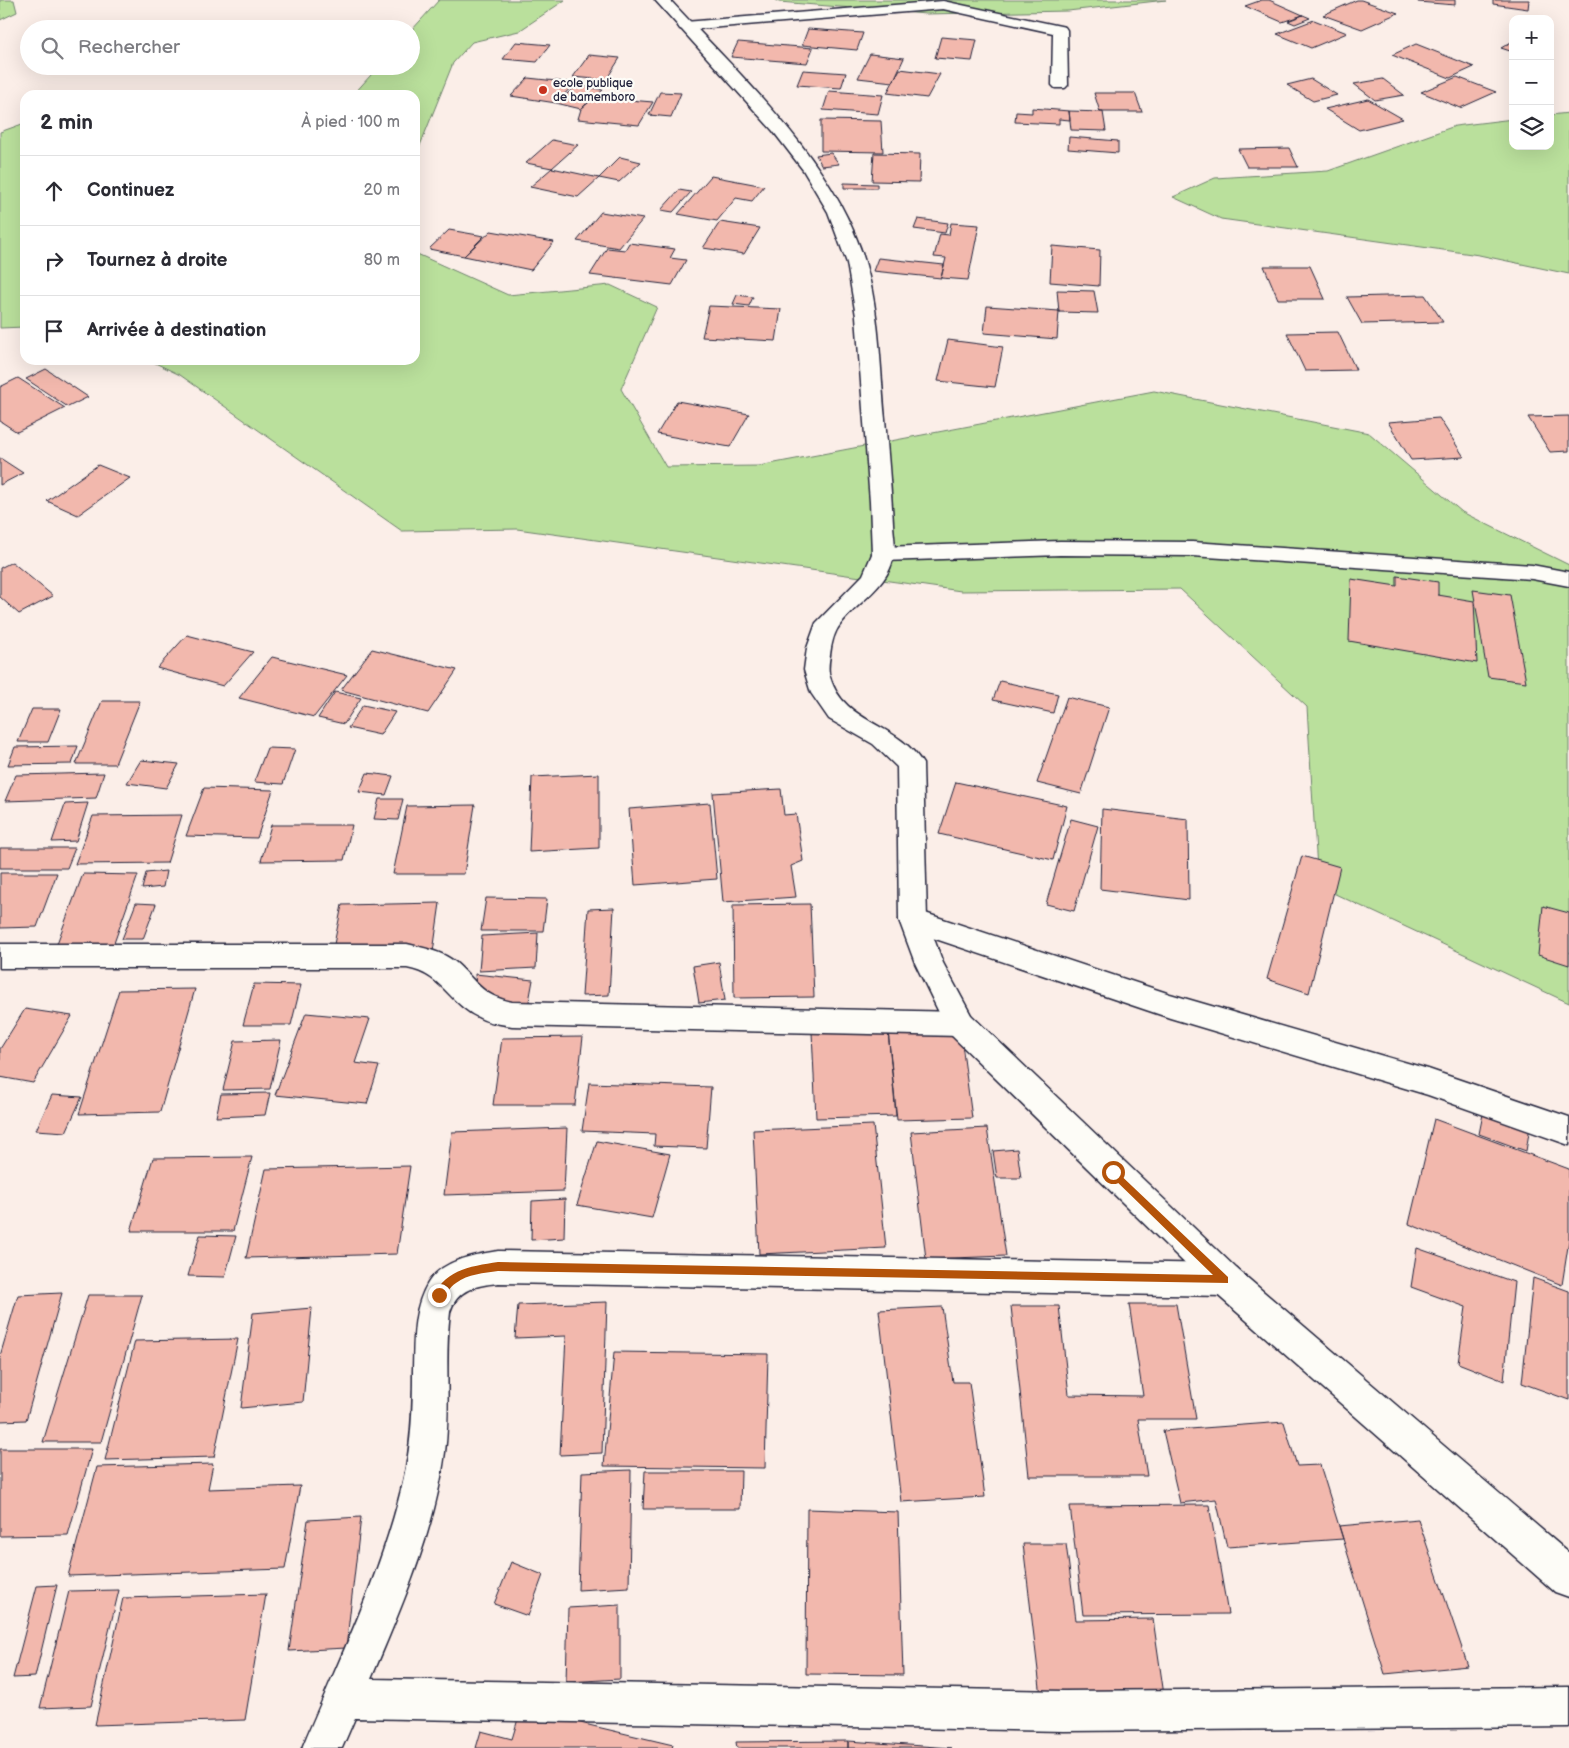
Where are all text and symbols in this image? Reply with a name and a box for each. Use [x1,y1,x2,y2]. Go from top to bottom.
map controls [1509,15,1554,150]
button: + [1509,15,1554,60]
search box [20,20,420,75]
icon: search [38,34,66,62]
text: Rechercher [78,36,180,59]
button: − [1509,60,1554,105]
place label: ecole publique de bamemboro [553,76,636,105]
marker: ecole publique de bamemboro [537,84,549,96]
button: layers [1509,105,1554,150]
text: 2 min [40,110,93,135]
text: À pied · 100 m [301,113,400,132]
icon: ahead [40,177,68,205]
text: Continuez [87,179,174,202]
text: 20 m [364,181,400,200]
icon: right [40,247,68,275]
text: Tournez à droite [87,249,228,272]
text: 80 m [364,251,400,270]
icon: arrive [40,317,68,345]
text: Arrivée à destination [87,319,266,342]
route start [1102,1161,1125,1184]
route end [428,1284,451,1307]

